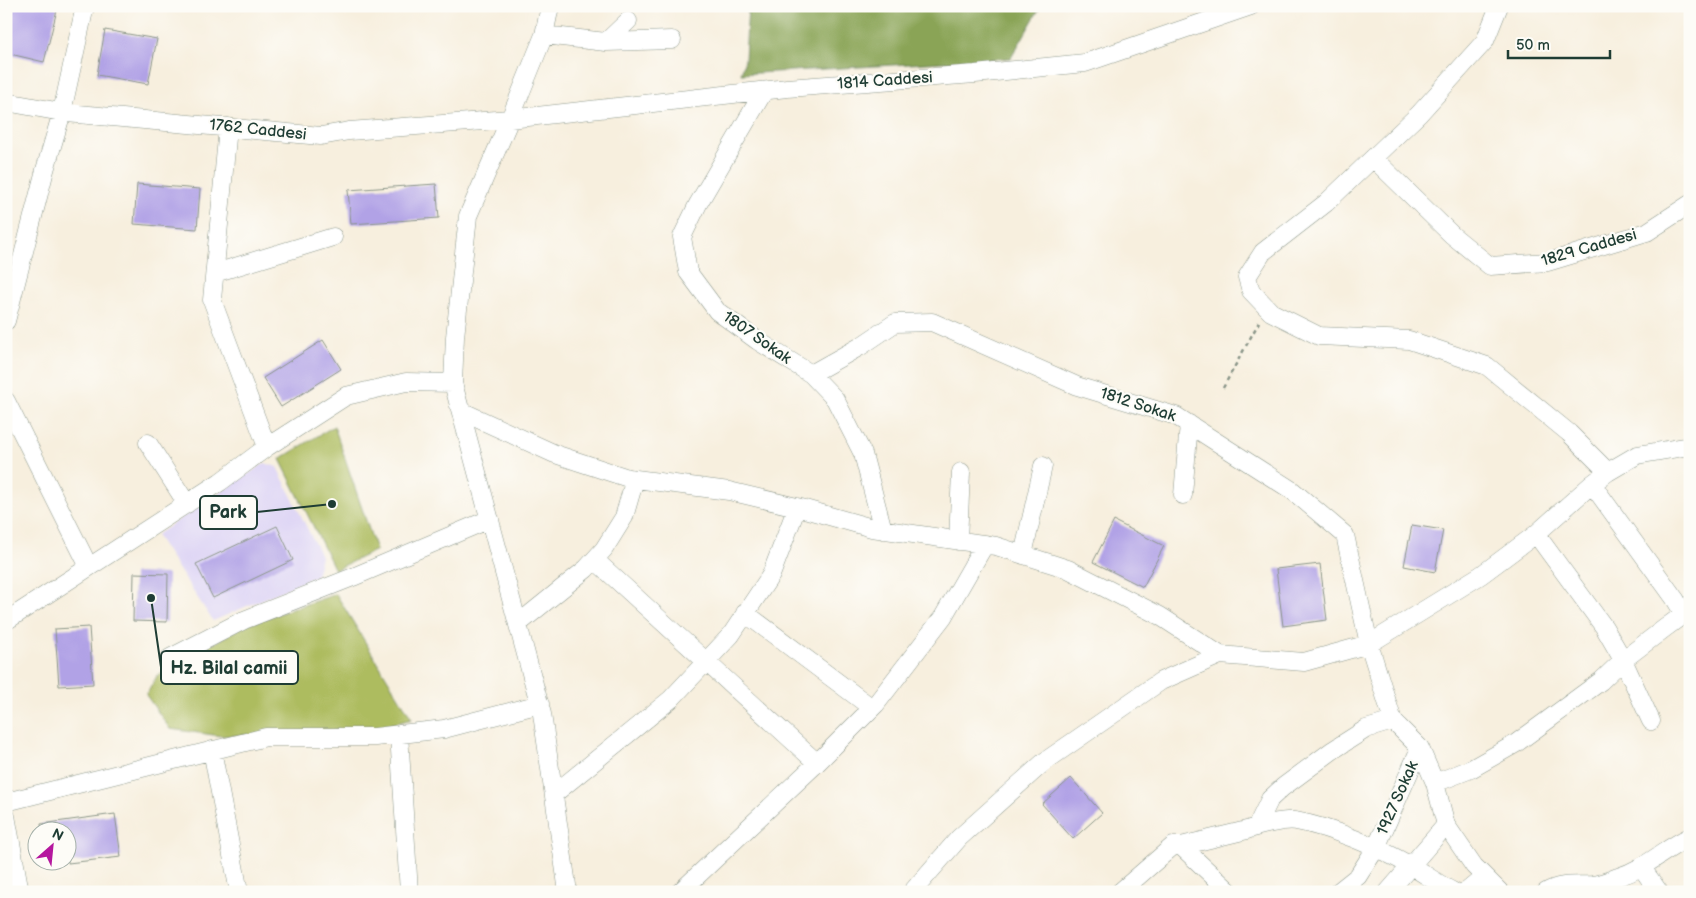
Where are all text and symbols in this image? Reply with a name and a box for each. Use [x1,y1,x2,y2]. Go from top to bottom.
scale bar [1508,28,1611,60]
text: 50 m [1516,36,1550,55]
street label: 1814 Caddesi [837,68,933,94]
street label: 1762 Caddesi [209,115,307,145]
street label: 1829 Caddesi [1539,225,1639,271]
street label: 1807 Sokak [719,308,795,369]
street label: 1812 Sokak [1098,384,1178,426]
callout: Park [200,496,257,529]
text: Park [209,502,247,523]
callout: Hz. Bilal camii [161,651,298,684]
text: Hz. Bilal camii [171,658,287,679]
street label: 1927 Sokak [1373,758,1423,838]
north arrow [28,820,78,870]
text: N [49,825,66,845]

